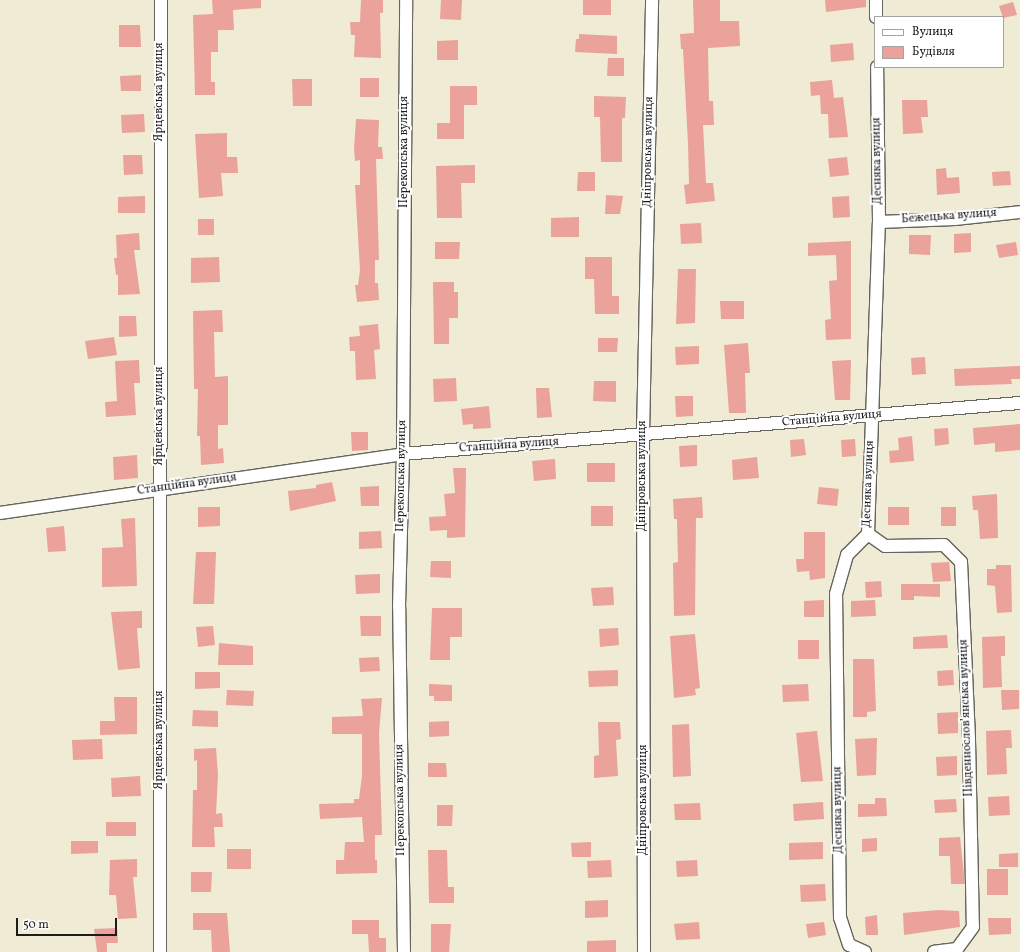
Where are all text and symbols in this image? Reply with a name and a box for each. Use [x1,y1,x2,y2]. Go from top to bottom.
legend [874,16,1004,68]
text: Вулиця [912,24,953,40]
street label: Ярцевська вулиця [153,42,167,142]
text: Будівля [912,44,955,60]
street label: Перекопська вулиця [398,96,412,208]
street label: Дніпровська вулиця [641,96,657,208]
street label: Десняка вулиця [870,117,886,205]
street label: Бежецька вулиця [901,206,997,228]
street label: Ярцевська вулиця [153,366,167,466]
street label: Станційна вулиця [782,407,882,431]
street label: Перекопська вулиця [394,420,410,532]
street label: Дніпровська вулиця [636,420,650,532]
street label: Станційна вулиця [459,435,559,457]
street label: Десняка вулиця [860,440,878,528]
street label: Станційна вулиця [136,471,238,499]
street label: Південнослов’янська вулиця [957,639,977,797]
street label: Ярцевська вулиця [153,690,167,790]
street label: Перекопська вулиця [393,744,409,856]
street label: Дніпровська вулиця [637,744,651,856]
street label: Десняка вулиця [831,766,847,854]
scale bar [18,910,119,936]
text: 50 m [23,917,49,933]

